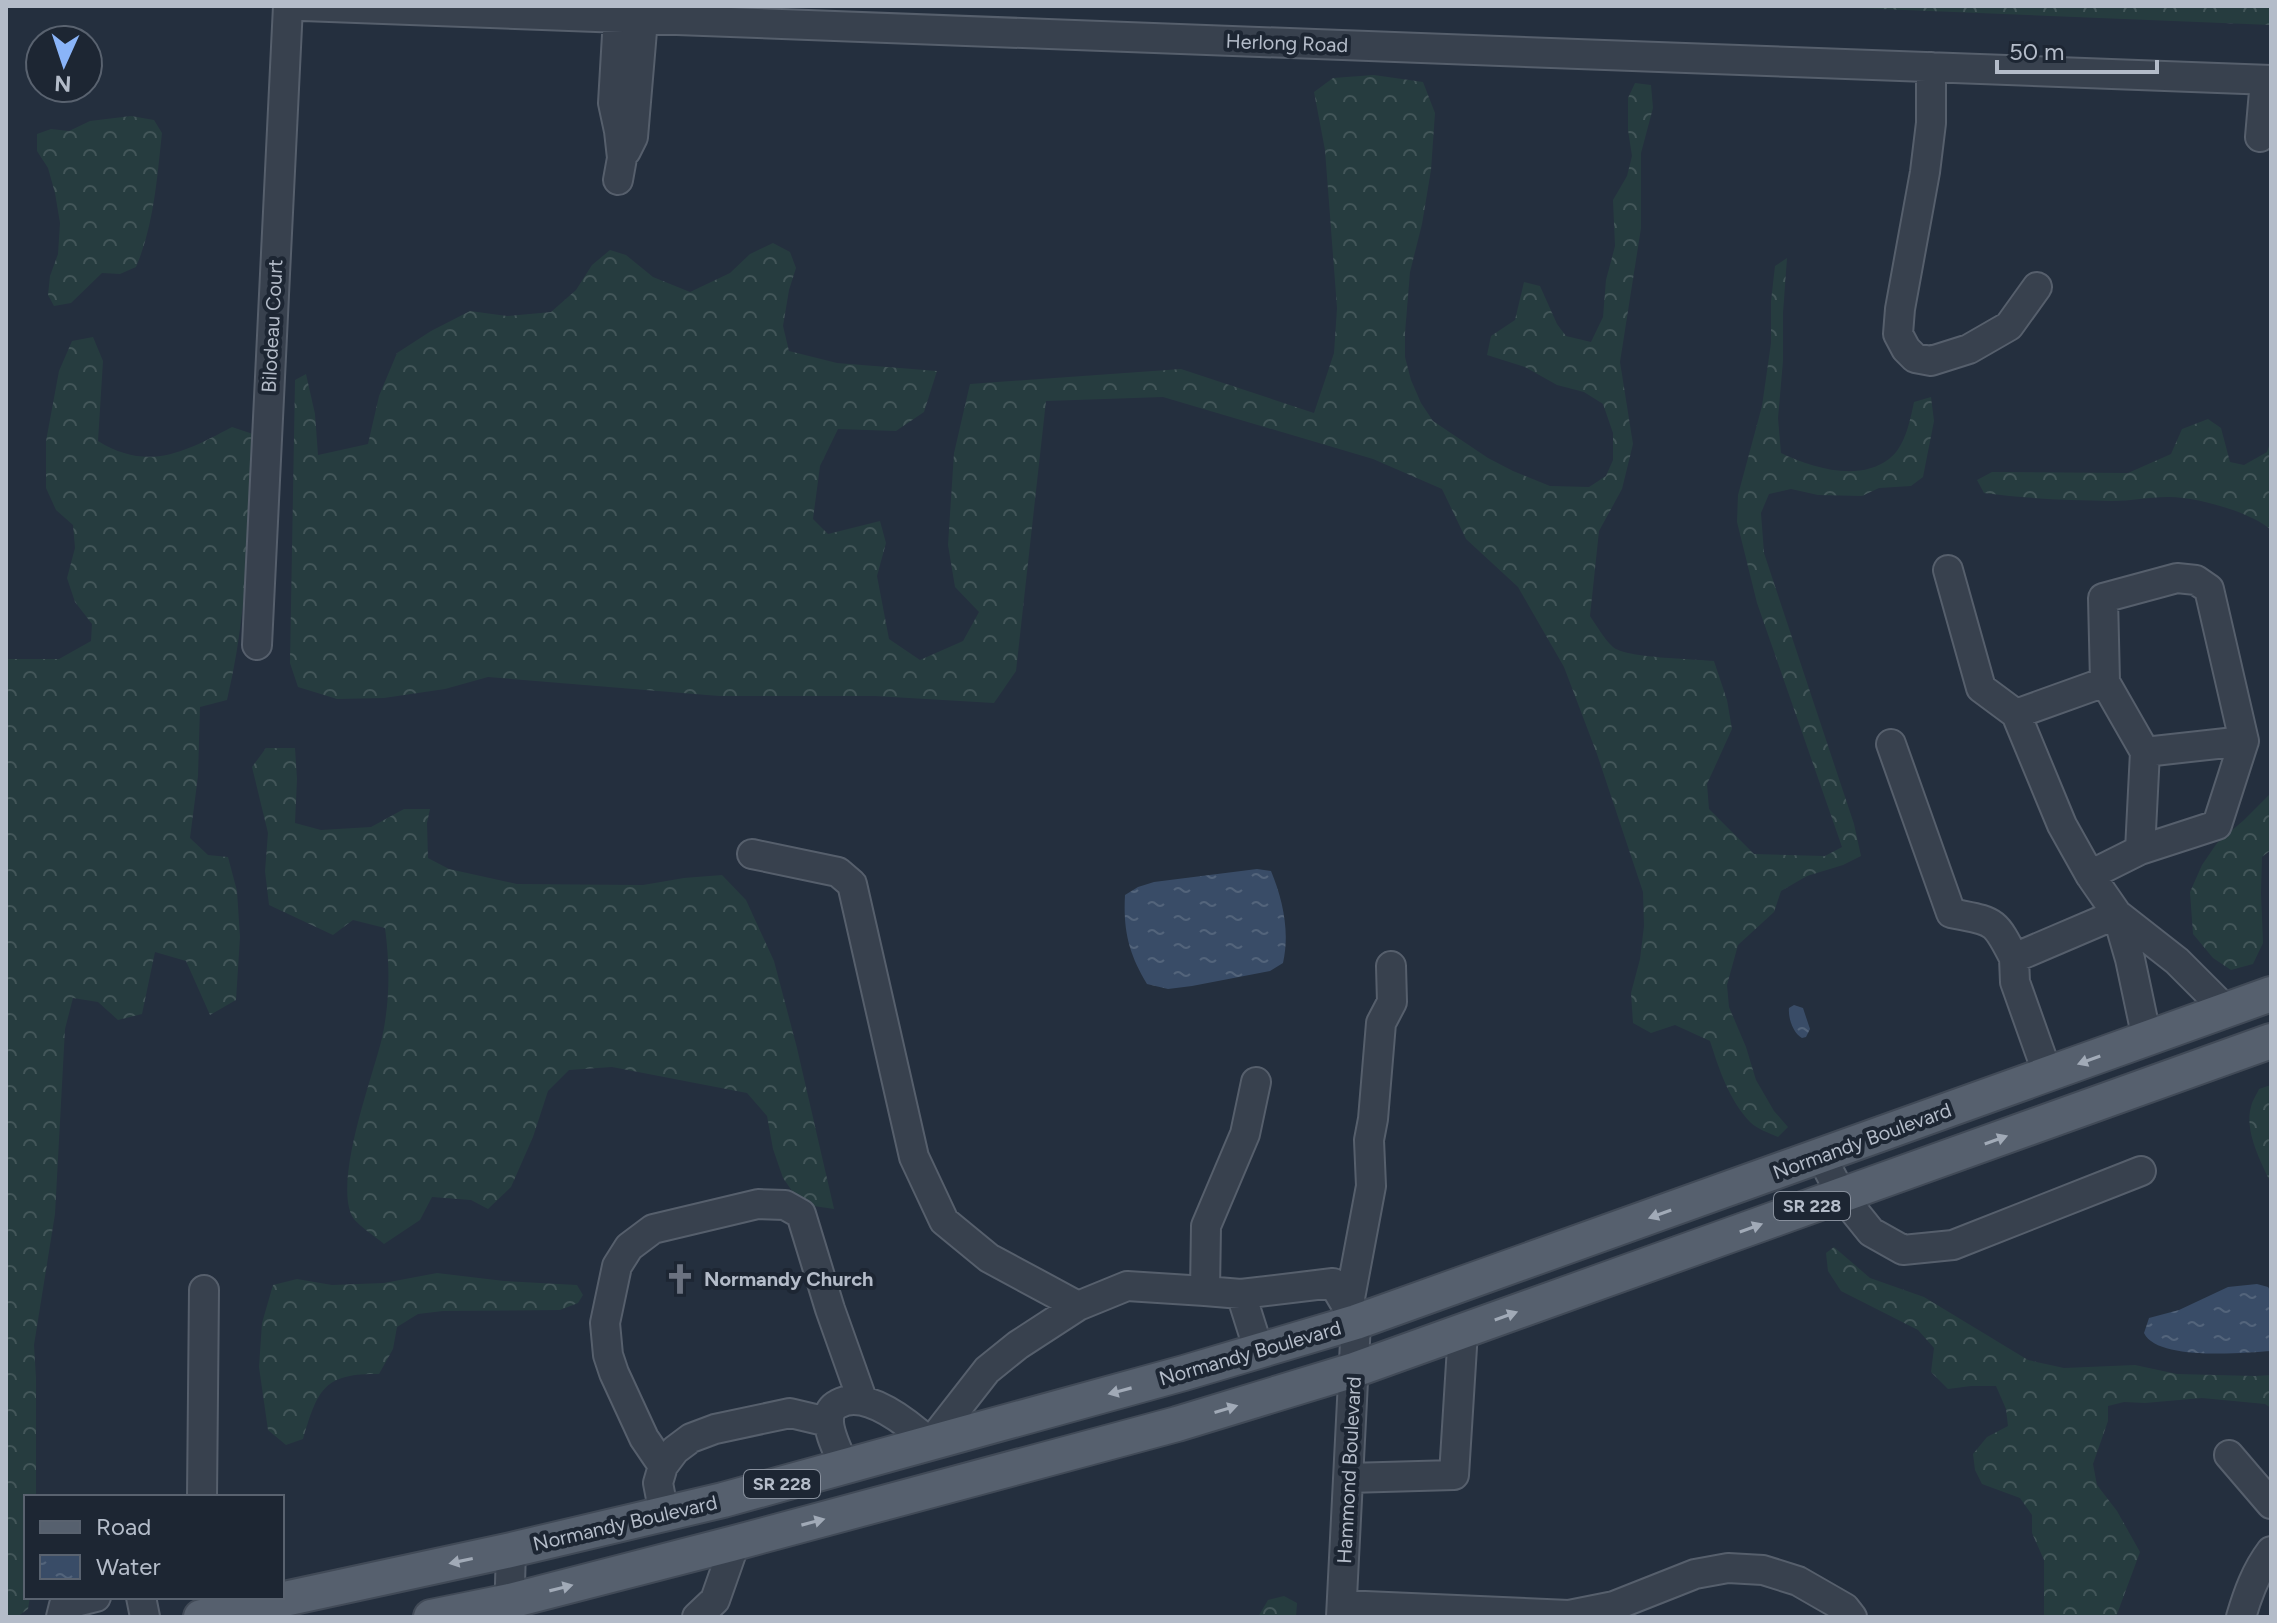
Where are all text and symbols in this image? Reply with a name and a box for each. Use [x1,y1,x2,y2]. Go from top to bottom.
north arrow [24,24,104,104]
scale bar [1997,24,2157,74]
street label: Herlong Road [1225,29,1349,57]
text: 50 m [2009,37,2065,66]
text: N [54,70,72,97]
street label: Bilodeau Court [257,259,287,393]
one-way arrow [2077,1055,2101,1067]
street label: Normandy Boulevard [1769,1098,1955,1184]
one-way arrow [1984,1134,2008,1146]
road number: SR 228 [1774,1192,1850,1220]
one-way arrow [1647,1208,1671,1221]
one-way arrow [1739,1221,1763,1234]
church icon: Normandy Church [663,1262,697,1296]
place label: Normandy Church [704,1267,873,1291]
one-way arrow [1494,1309,1518,1321]
street label: Normandy Boulevard [1156,1316,1344,1390]
street label: Hammond Boulevard [1332,1376,1366,1564]
one-way arrow [1107,1385,1131,1398]
one-way arrow [1214,1402,1238,1415]
road number: SR 228 [744,1470,820,1498]
street label: Normandy Boulevard [531,1490,719,1556]
legend [24,1495,284,1599]
text: Road [96,1512,151,1541]
one-way arrow [801,1515,825,1528]
text: Water [96,1552,161,1581]
one-way arrow [449,1555,474,1568]
one-way arrow [549,1581,574,1593]

